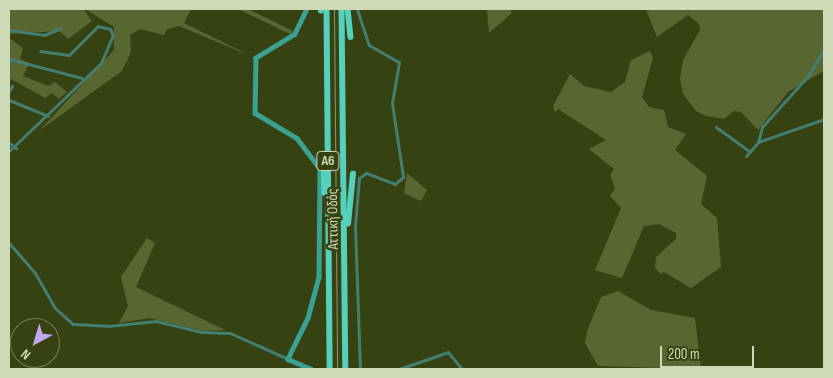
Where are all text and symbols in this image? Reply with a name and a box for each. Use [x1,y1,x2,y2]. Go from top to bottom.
road number: Α6 [316,150,340,172]
street label: Αττική Οδός [323,188,343,250]
north arrow [10,318,60,368]
scale bar [663,336,757,368]
text: N [18,345,34,363]
text: 200 m [668,345,700,364]

